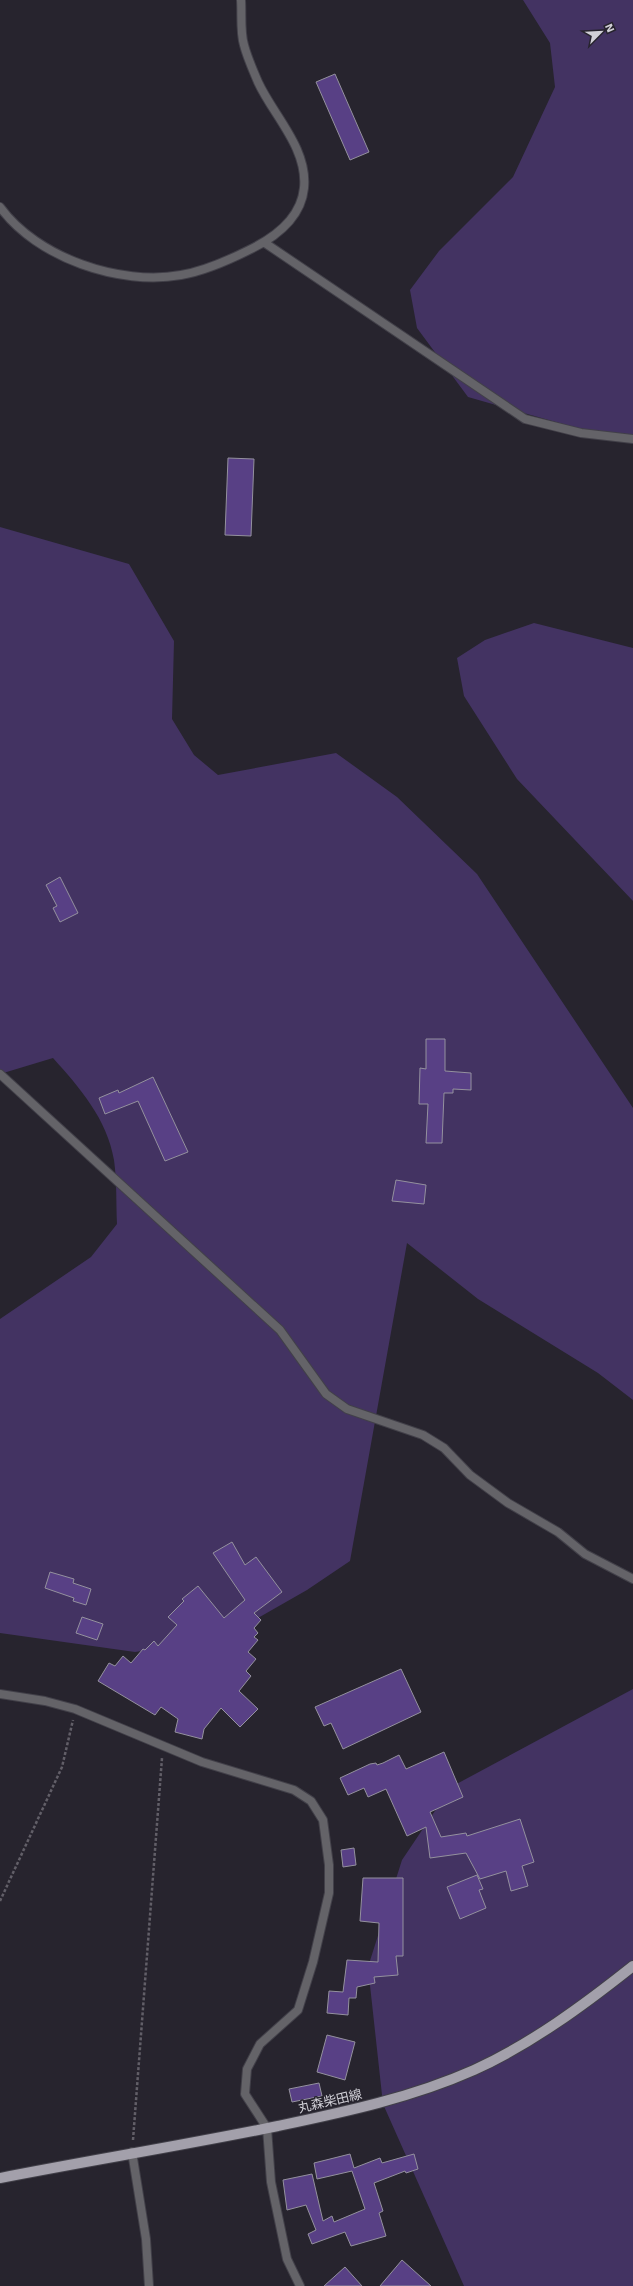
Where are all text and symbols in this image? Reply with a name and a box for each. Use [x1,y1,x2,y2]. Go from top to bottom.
north arrow [581,12,621,52]
text: N [602,22,617,35]
street label: 丸森柴田線 [297,2086,363,2116]

